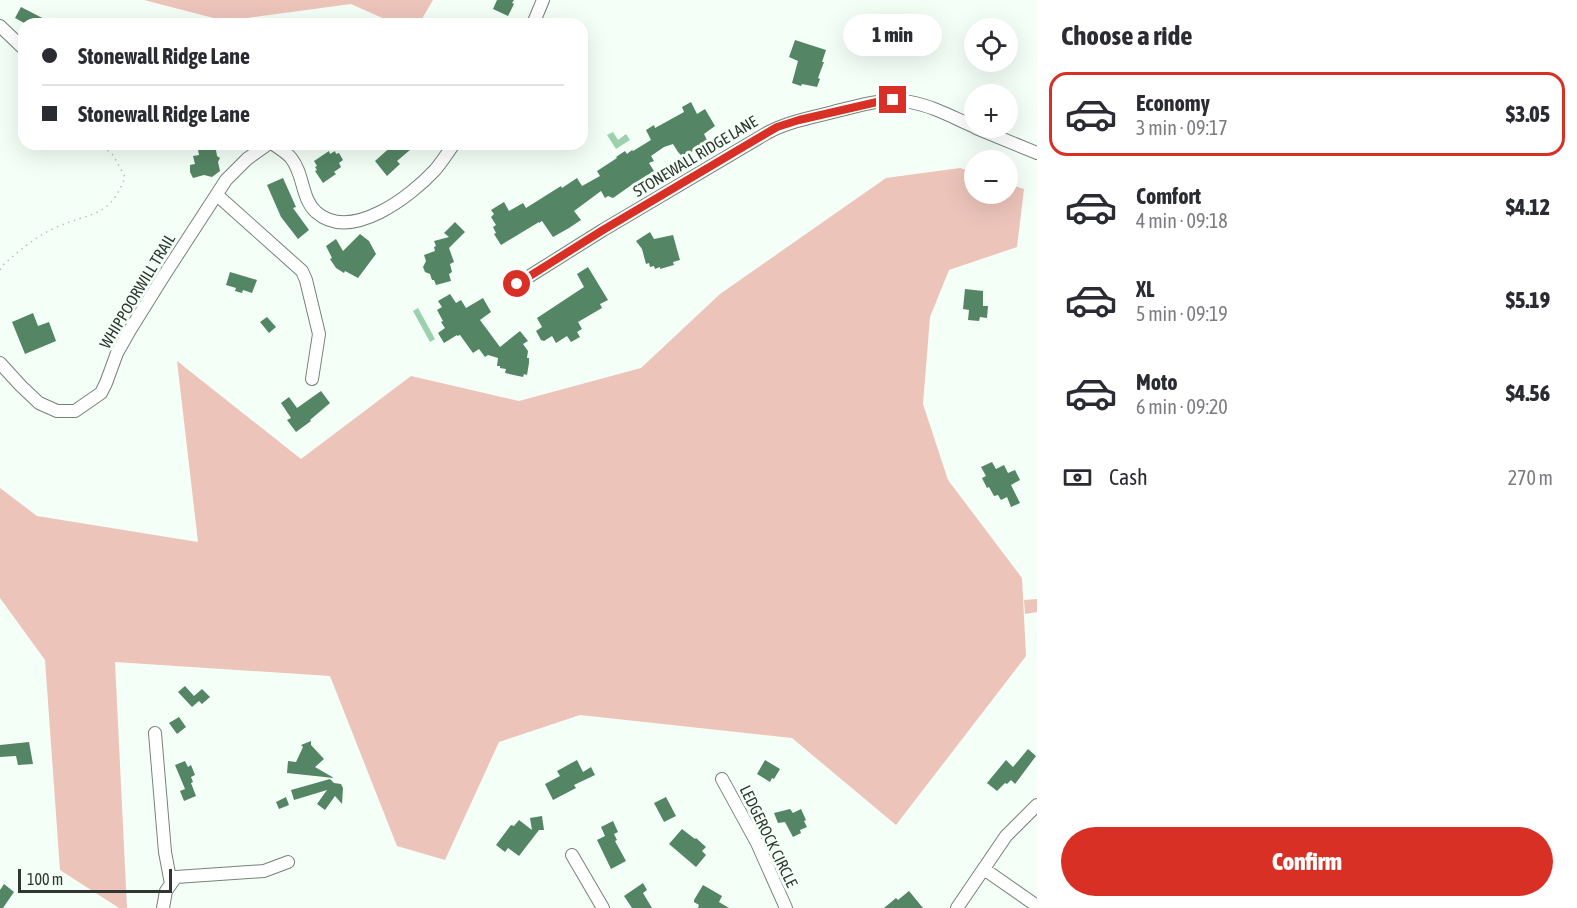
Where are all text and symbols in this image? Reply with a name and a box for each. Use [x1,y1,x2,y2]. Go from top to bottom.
callout: 1 min [844,13,942,55]
map controls [964,18,1018,204]
button: locate [964,18,1018,72]
text: Choose a ride [1061,20,1193,51]
text: 1 min [872,23,913,46]
text: Stonewall Ridge Lane [78,43,250,69]
button: + [964,84,1018,138]
route end [879,86,906,113]
icon: car [1064,87,1118,141]
text: Economy [1136,90,1210,116]
text: Stonewall Ridge Lane [78,101,250,127]
text: $3.05 [1506,101,1550,127]
street label: STONEWALL RIDGE LANE [630,112,760,200]
text: 3 min · 09:17 [1136,116,1228,139]
button: − [964,150,1018,204]
icon: car [1064,180,1118,234]
text: Comfort [1136,183,1201,209]
text: $4.12 [1506,194,1550,220]
text: 4 min · 09:18 [1136,209,1228,232]
street label: WHIPPOORWILL TRAIL [96,230,179,352]
route start [503,270,530,297]
icon: car [1064,273,1118,327]
text: XL [1136,276,1154,302]
text: $5.19 [1506,287,1550,313]
text: 5 min · 09:19 [1136,302,1228,325]
icon: car [1064,366,1118,420]
text: Moto [1136,369,1178,395]
text: $4.56 [1506,380,1550,406]
text: 6 min · 09:20 [1136,395,1228,418]
icon: cash [1061,461,1094,494]
text: Cash [1109,464,1148,490]
text: 270 m [1508,466,1553,489]
street label: LEDGEROCK CIRCLE [737,782,801,890]
button: Confirm [1061,827,1553,896]
scale bar [18,866,172,894]
text: 100 m [27,870,63,888]

